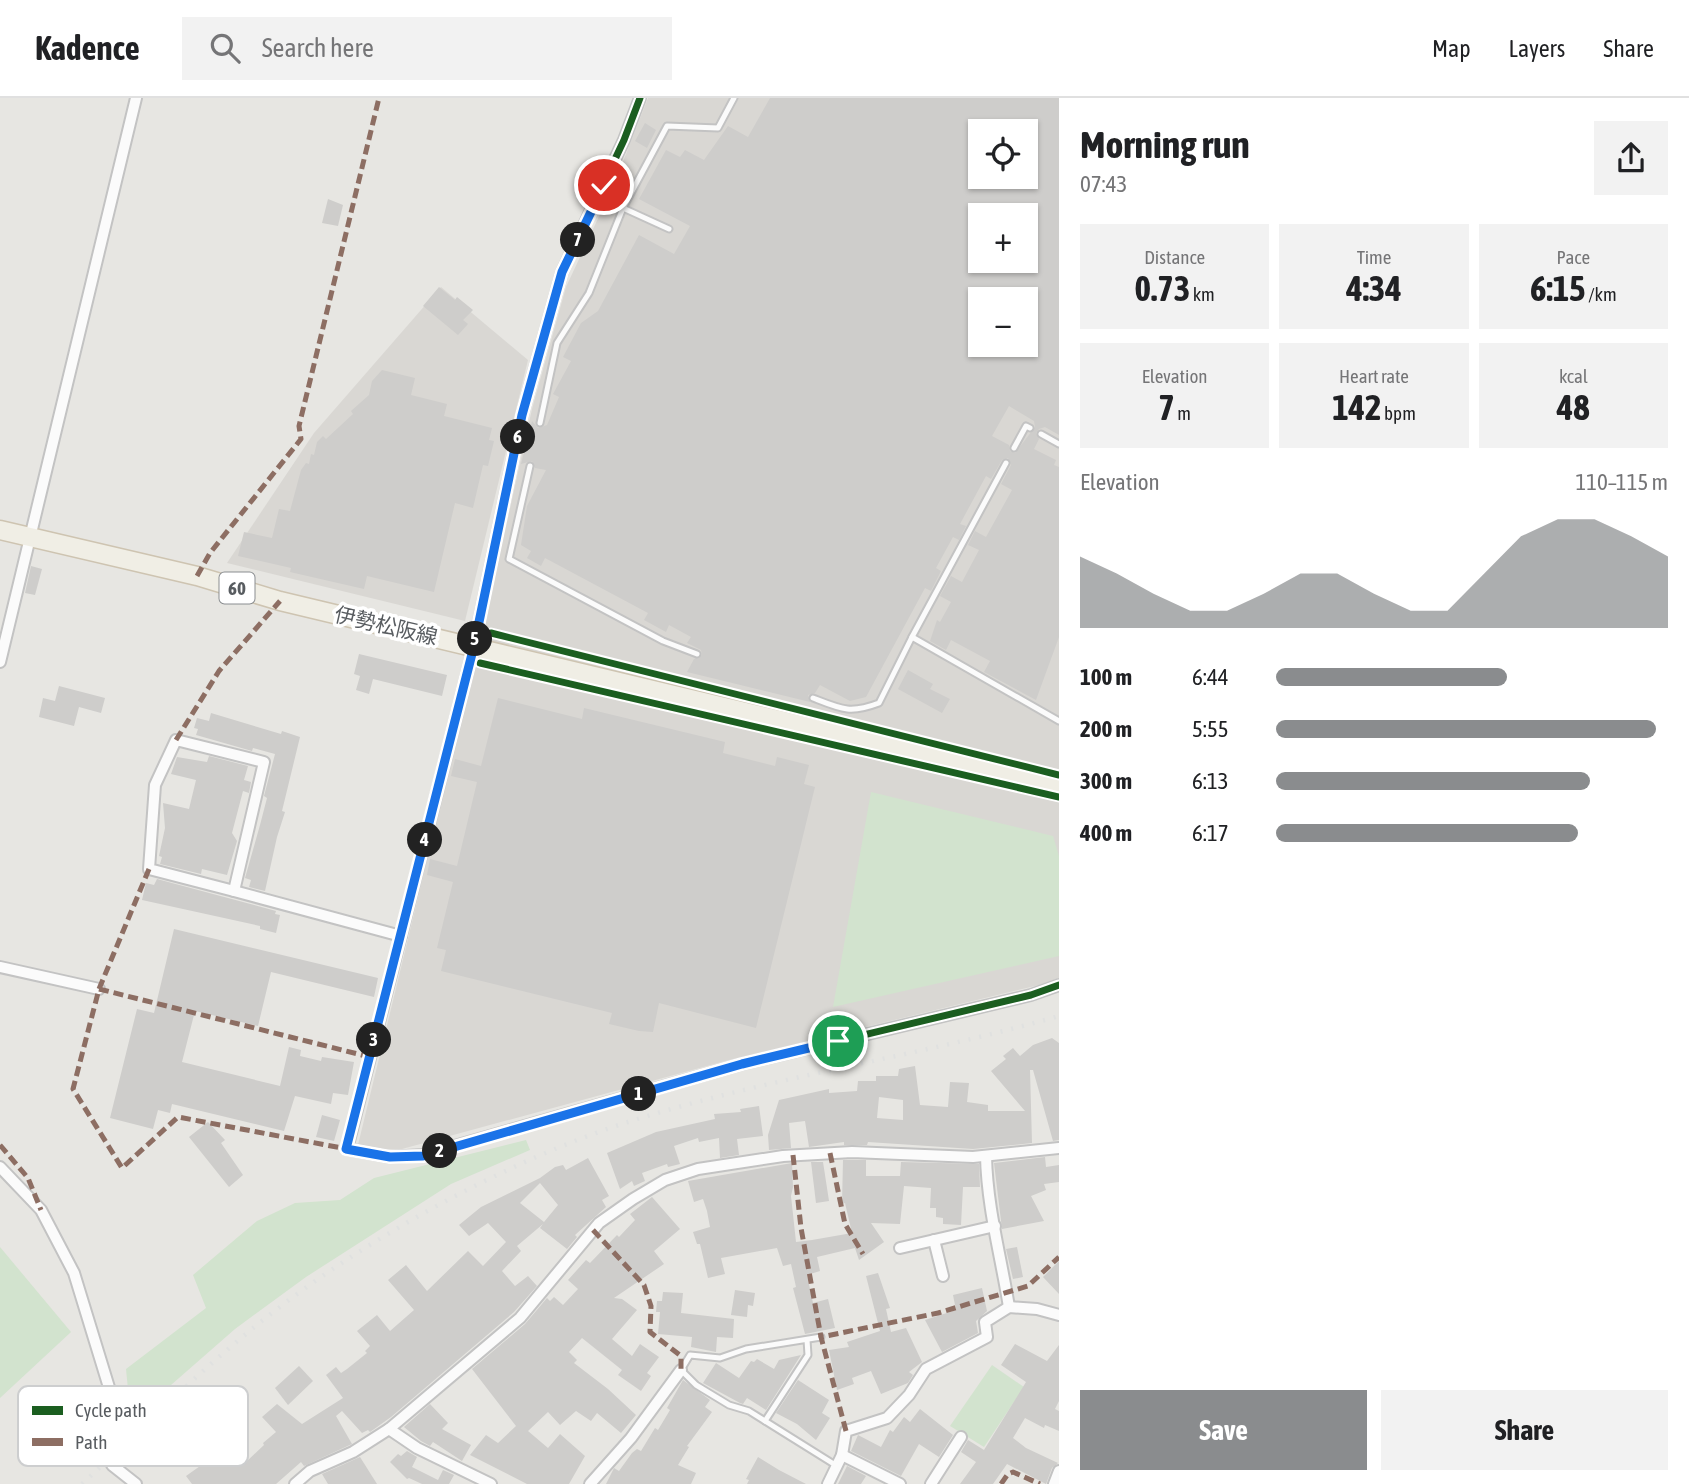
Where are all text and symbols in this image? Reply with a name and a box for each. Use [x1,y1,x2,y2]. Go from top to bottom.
search box [182,17,672,80]
text: Kadence [35,29,140,67]
icon: search [206,29,244,67]
text: Search here [262,33,374,63]
text: Map [1432,35,1471,62]
text: Layers [1509,35,1565,62]
text: Share [1603,35,1654,62]
map controls [968,119,1038,357]
button: locate [968,119,1038,189]
button: share [1594,121,1668,195]
text: Morning run [1080,123,1250,166]
pin [574,155,634,215]
icon: check [585,166,623,204]
text: 07:43 [1080,171,1127,197]
button: + [968,203,1038,273]
pin: 7 [560,222,596,258]
text: 7 [573,228,582,250]
text: Distance [1144,246,1205,268]
text: Time [1357,246,1391,268]
text: Pace [1557,246,1590,268]
text: 0.73 [1135,268,1190,308]
text: 4:34 [1346,268,1402,308]
text: 6:15 [1530,268,1586,308]
text: km [1190,283,1215,305]
text: /km [1586,283,1617,305]
button: − [968,287,1038,357]
text: Elevation [1142,365,1208,387]
text: Heart rate [1339,365,1409,387]
text: kcal [1559,365,1588,387]
text: 7 [1158,387,1175,427]
text: 142 [1332,387,1382,427]
text: 48 [1557,387,1590,427]
text: m [1175,402,1191,424]
text: bpm [1382,402,1416,424]
pin: 6 [500,420,536,454]
text: 6 [513,425,522,447]
text: Elevation [1080,469,1160,495]
text: 110–115 m [1575,469,1668,495]
road number: 60 [219,573,254,603]
street label: 伊勢松阪線 [332,602,440,649]
pin: 5 [458,622,492,656]
text: 5 [470,627,479,649]
text: 100 m [1080,664,1132,690]
text: 6:44 [1192,664,1229,690]
text: 200 m [1080,716,1132,742]
text: 5:55 [1192,716,1229,742]
text: 300 m [1080,768,1132,794]
text: 6:13 [1192,768,1229,794]
text: 400 m [1080,820,1132,846]
text: 6:17 [1192,820,1229,846]
pin: 4 [408,822,442,858]
text: 4 [420,828,429,850]
pin [808,1011,868,1071]
icon: arrive [819,1022,857,1060]
pin: 3 [356,1023,392,1058]
text: 3 [369,1028,378,1050]
pin: 1 [622,1076,656,1112]
text: 1 [634,1082,643,1104]
pin: 2 [422,1134,458,1168]
text: 2 [435,1139,444,1161]
legend [18,1386,248,1466]
button: Save [1080,1390,1367,1470]
button: Share [1381,1390,1668,1470]
text: Cycle path [75,1399,147,1421]
text: Path [75,1431,107,1453]

